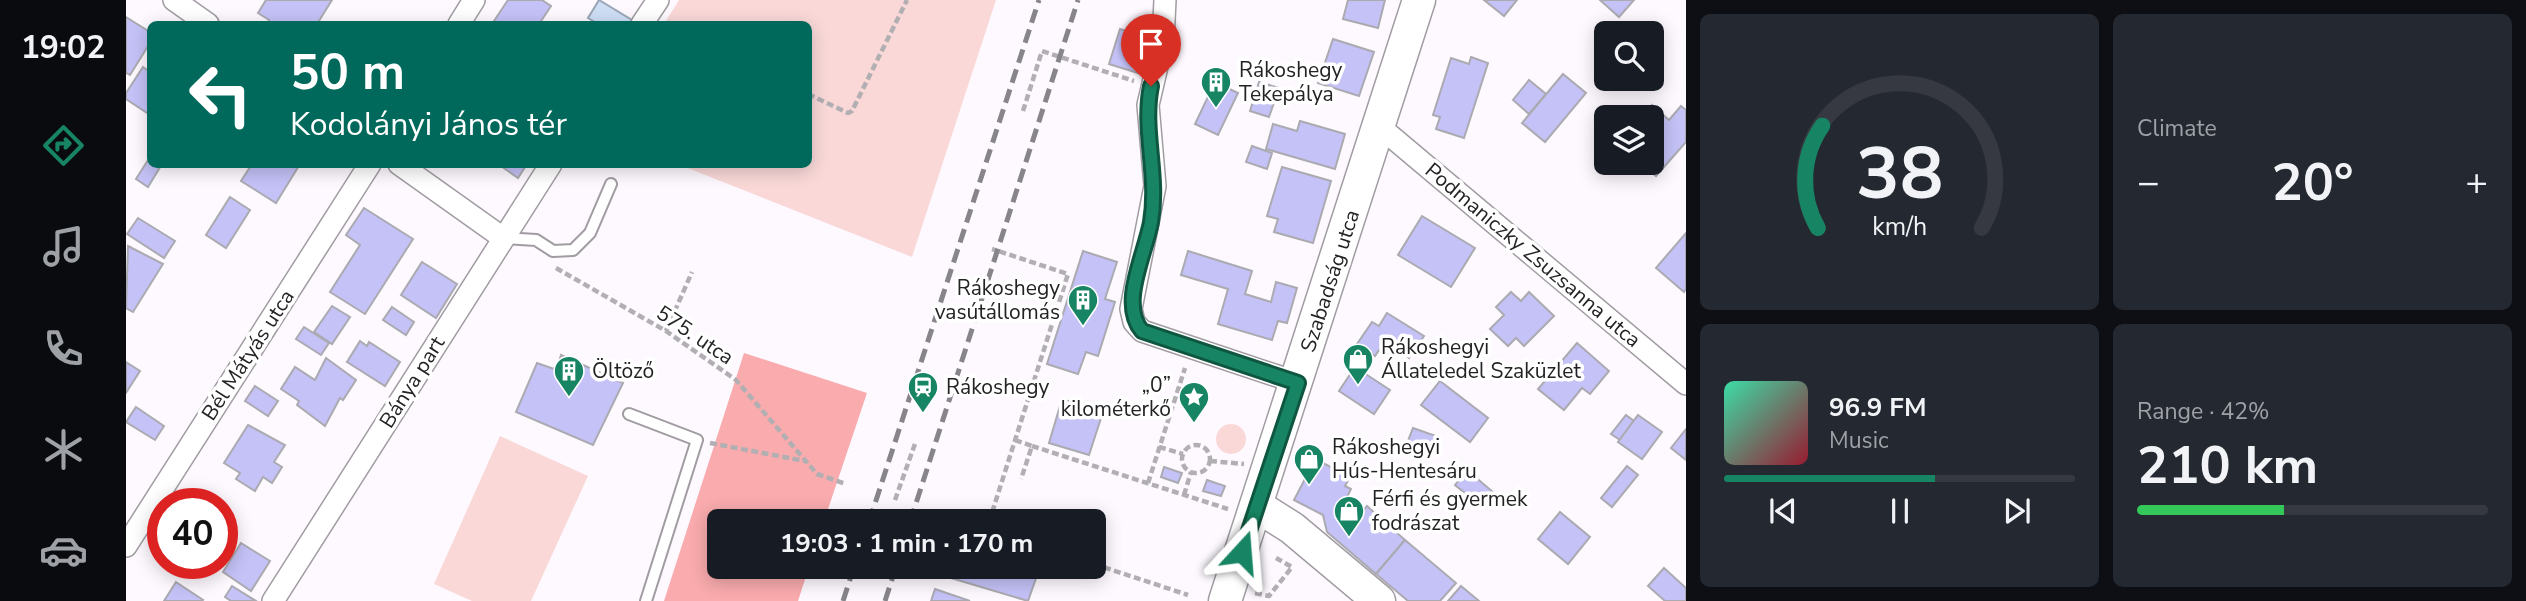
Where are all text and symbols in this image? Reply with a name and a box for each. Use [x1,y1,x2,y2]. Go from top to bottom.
pin [1121,14,1181,86]
map controls [1594,21,1664,175]
button: search [1594,21,1664,91]
icon: arrive [1132,25,1170,63]
text: 19:02 [21,26,105,69]
text: 50 m [290,39,405,106]
icon: left [175,49,266,140]
place label: Rákoshegy Tekepálya [1239,56,1343,108]
building icon: Rákoshegy Tekepálya [1199,65,1233,109]
text: Kodolányi János tér [290,103,567,146]
button: layers [1594,105,1664,175]
text: Climate [2137,113,2217,144]
icon: directions [39,121,88,170]
text: 38 [1856,124,1943,224]
text: 20° [2271,147,2354,218]
street label: Podmaniczky Zsuzsanna utca [1419,156,1647,354]
text: − [2137,157,2160,208]
text: + [2465,157,2488,208]
street label: Szabadság utca [1294,206,1366,356]
text: km/h [1872,210,1927,244]
icon: music [39,222,88,271]
place label: Rákoshegy vasútállomás [935,274,1060,326]
building icon: Rákoshegy vasútállomás [1066,283,1100,327]
street label: Bél Mátyás utca [195,284,301,426]
street label: 575. utca [651,299,739,371]
icon: phone [39,324,88,373]
street label: Bánya part [373,330,452,433]
place label: Rákoshegyi Állateledel Szaküzlet [1381,333,1582,385]
shop icon: Rákoshegyi Állateledel Szaküzlet [1341,342,1375,386]
building icon: Öltöző [552,354,586,398]
place label: Öltöző [592,357,654,385]
station icon: Rákoshegy [906,370,940,414]
place label: „0” kilométerkő [1061,371,1171,423]
place label: Rákoshegy [946,373,1050,401]
place icon: „0” kilométerkő [1177,380,1211,424]
text: 96.9 FM [1829,390,1926,425]
text: Range · 42% [2137,396,2269,427]
icon: climate [39,425,88,474]
text: Music [1829,425,1889,456]
text: 210 km [2137,430,2318,501]
place label: Rákoshegyi Hús-Hentesáru [1332,433,1477,485]
shop icon: Rákoshegyi Hús-Hentesáru [1292,442,1326,486]
place label: Férfi és gyermek fodrászat [1372,485,1528,537]
speed limit sign: 40 [147,488,238,579]
icon: previous [1764,492,1802,530]
icon: pause [1881,492,1919,530]
icon: next [1998,492,2036,530]
shop icon: Férfi és gyermek fodrászat [1332,494,1366,538]
position arrow [1205,515,1279,589]
icon: car [39,526,88,575]
text: 19:03 · 1 min · 170 m [780,526,1033,561]

